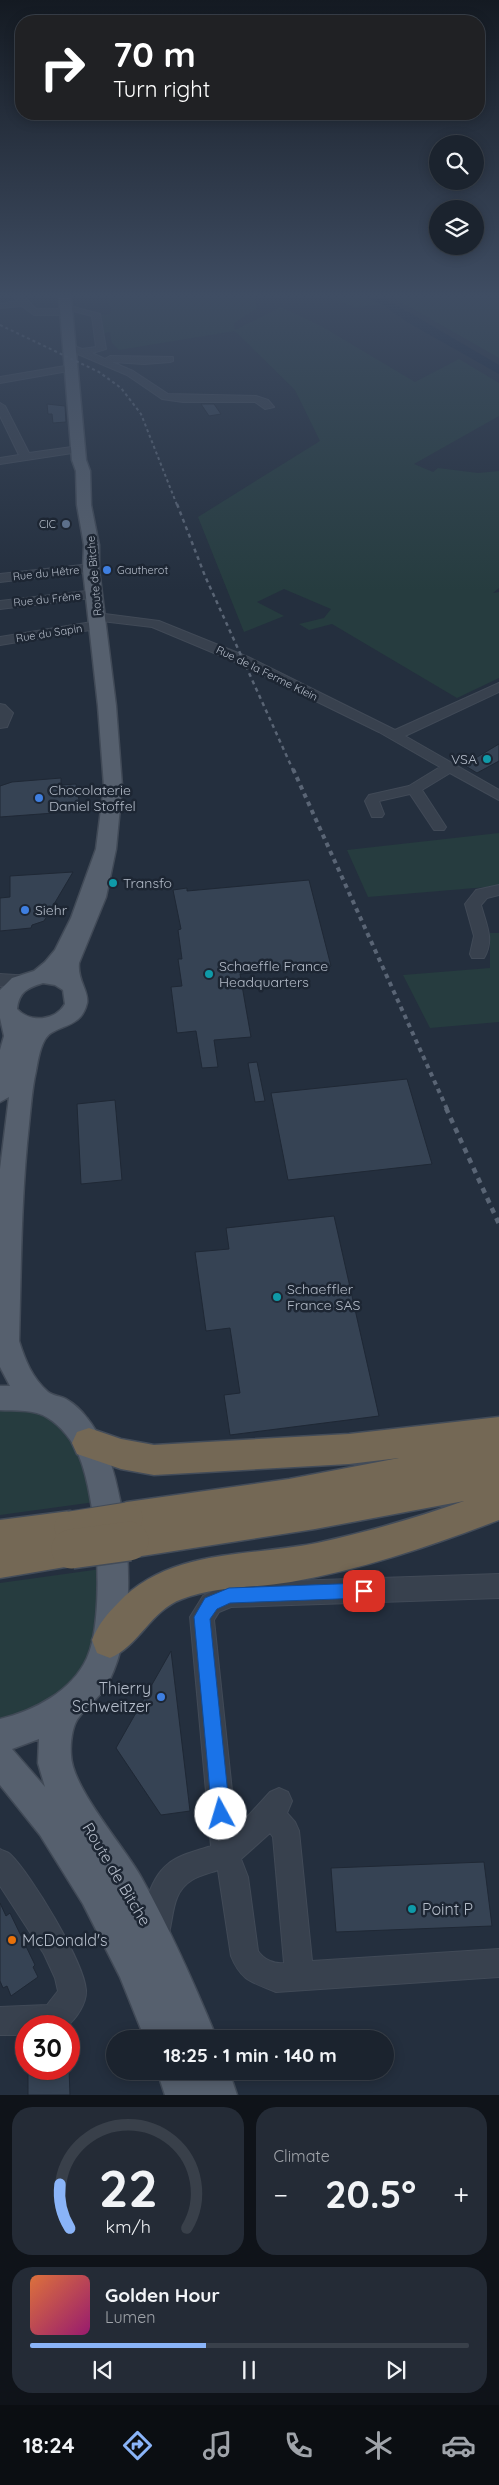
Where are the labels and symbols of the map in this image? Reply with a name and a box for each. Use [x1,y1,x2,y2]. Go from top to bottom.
place label: CIC [39,517,56,531]
marker: CIC [60,518,72,530]
street label: Route de Bitche [84,535,104,617]
street label: Rue du Hêtre [12,563,80,583]
place label: Gautherot [117,563,168,577]
marker: Gautherot [101,564,113,576]
street label: Rue du Frêne [13,588,81,610]
street label: Rue du Sapin [15,621,83,645]
street label: Rue de la Ferme Klein [214,642,320,704]
place label: VSA [451,750,477,768]
marker: VSA [481,753,493,765]
place label: Chocolaterie Daniel Stoffel [49,781,136,815]
marker: Chocolaterie Daniel Stoffel [33,792,45,804]
place label: Transfo [123,874,172,892]
marker: Transfo [107,877,119,889]
place label: Siehr [35,901,68,919]
marker: Siehr [19,904,31,916]
place label: Schaeffle France Headquarters [219,957,328,991]
marker: Schaeffle France Headquarters [203,968,215,980]
place label: Schaeffler France SAS [287,1280,361,1314]
marker: Schaeffler France SAS [271,1291,283,1303]
pin [343,1570,385,1612]
place label: Thierry Schweitzer [72,1678,151,1716]
marker: Thierry Schweitzer [155,1691,167,1703]
position arrow [194,1787,246,1839]
street label: Route de Bitche [78,1819,156,1929]
place label: Point P [422,1899,473,1919]
marker: Point P [406,1903,418,1915]
place label: McDonald's [22,1930,108,1950]
marker: McDonald's [6,1934,18,1946]
speed limit sign: 30 [15,2015,80,2080]

